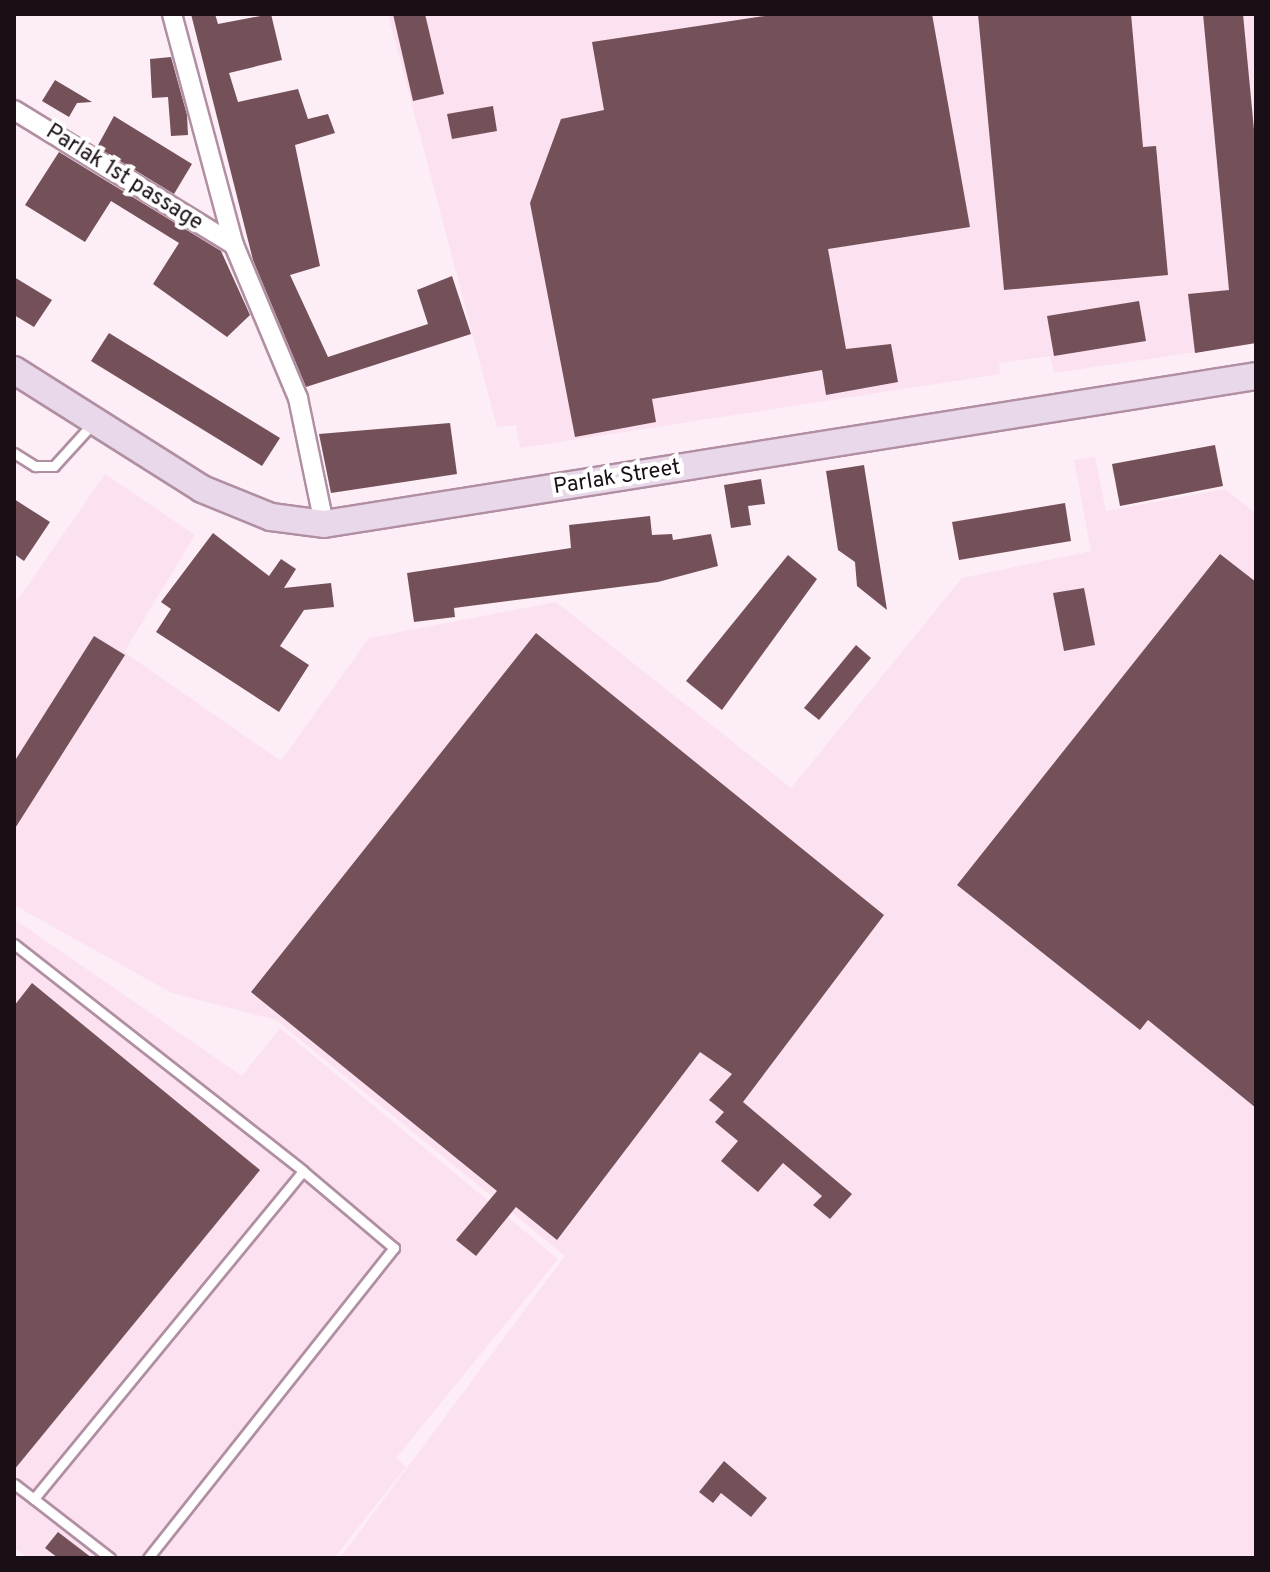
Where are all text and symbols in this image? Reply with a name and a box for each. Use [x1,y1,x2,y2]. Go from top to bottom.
street label: Parlak 1st passage [41,119,207,237]
street label: Parlak Street [551,455,683,501]

